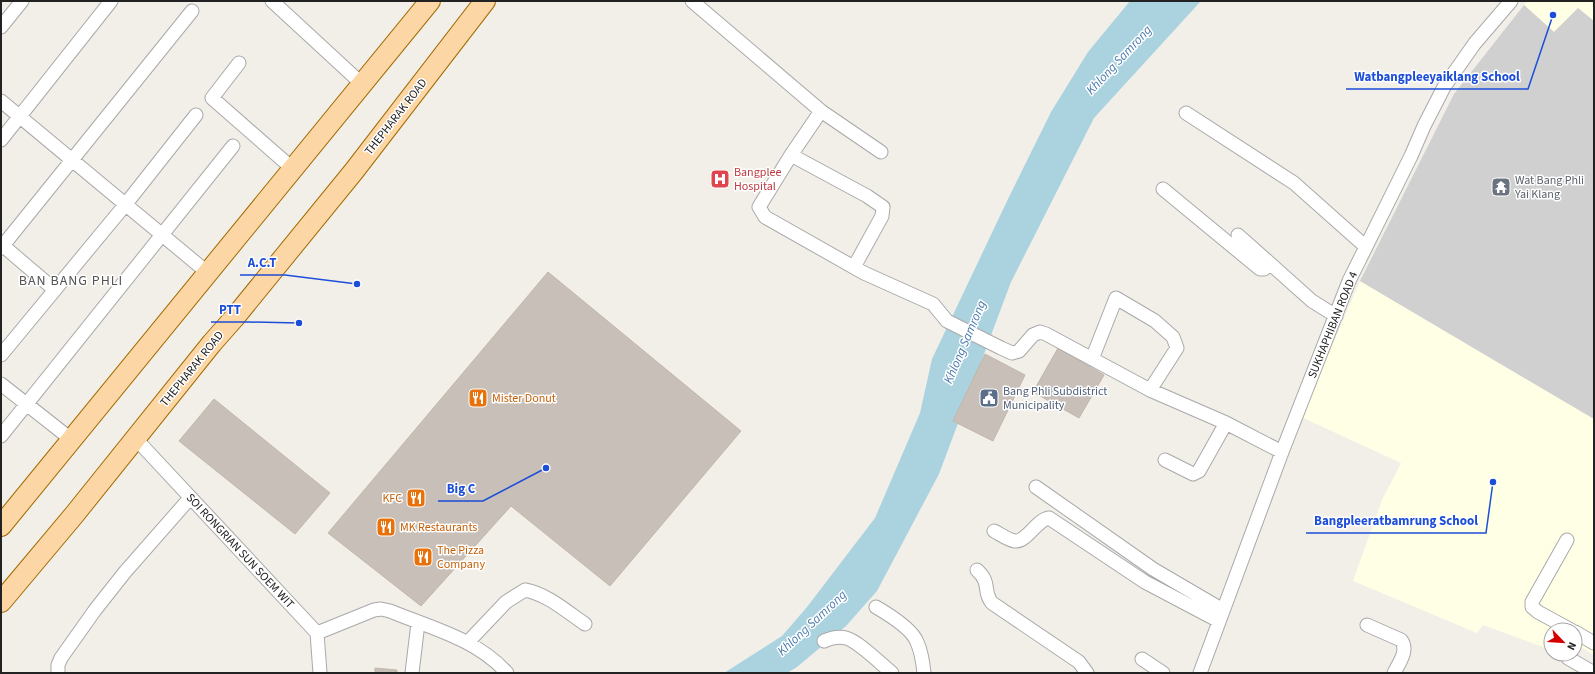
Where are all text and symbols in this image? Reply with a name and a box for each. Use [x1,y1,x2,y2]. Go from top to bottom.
water label: Khlong Samrong [1082,21,1156,99]
callout: Watbangpleeyaiklang School [1346,64,1528,89]
text: Watbangpleeyaiklang School [1354,68,1520,86]
street label: THEPHARAK ROAD [361,75,431,159]
place label: Bangplee Hospital [734,164,781,195]
hospital icon: Bangplee Hospital [709,168,731,190]
place label: Wat Bang Phli Yai Klang [1514,172,1584,203]
temple icon: Wat Bang Phli Yai Klang [1490,176,1512,198]
callout: A.C.T [240,250,285,275]
text: A.C.T [247,254,276,272]
street label: SUKHAPHIBAN ROAD 4 [1304,269,1362,381]
district label: BAN BANG PHLI [19,271,123,291]
callout: PTT [211,297,249,322]
water label: Khlong Samrong [939,297,991,386]
text: PTT [219,301,241,319]
street label: THEPHARAK ROAD [156,328,228,410]
place label: Bang Phli Subdistrict Municipality [1003,383,1107,414]
restaurant icon: Mister Donut [467,387,489,409]
public building icon: Bang Phli Subdistrict Municipality [978,387,1000,409]
place label: Mister Donut [492,390,556,407]
callout: Big C [438,476,483,501]
text: Big C [447,480,476,498]
restaurant icon: KFC [405,487,427,509]
street label: SOI RONGRIAN SUN SOEM WIT [182,490,298,613]
place label: KFC [382,490,402,507]
callout: Bangpleeratbamrung School [1306,508,1486,533]
text: Bangpleeratbamrung School [1314,512,1478,530]
restaurant icon: MK Restaurants [375,516,397,538]
place label: MK Restaurants [400,519,477,536]
place label: The Pizza Company [437,542,485,573]
restaurant icon: The Pizza Company [412,546,434,568]
water label: Khlong Samrong [773,586,851,660]
north arrow [1543,622,1583,662]
text: N [1563,640,1580,653]

